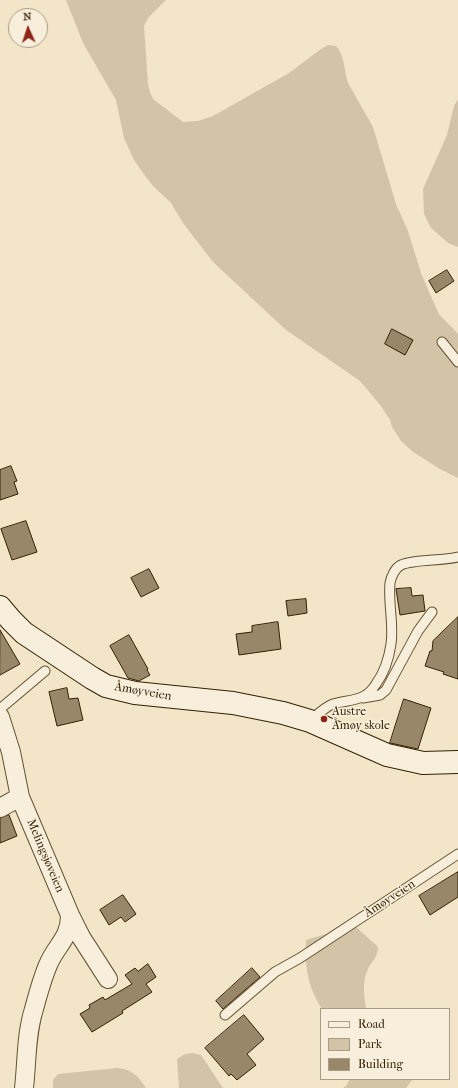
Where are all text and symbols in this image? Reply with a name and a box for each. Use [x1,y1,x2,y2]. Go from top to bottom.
north arrow [8,8,48,48]
text: N [23,10,32,23]
street label: Åmøyveien [113,680,173,704]
place label: Austre Åmøy skole [332,705,390,733]
marker: Austre Åmøy skole [319,714,329,724]
street label: Melingsjøveien [23,817,67,895]
street label: Åmøyveien [362,877,418,921]
legend [320,1008,450,1080]
text: Road [358,1017,385,1031]
text: Park [358,1037,382,1051]
text: Building [358,1057,403,1071]

